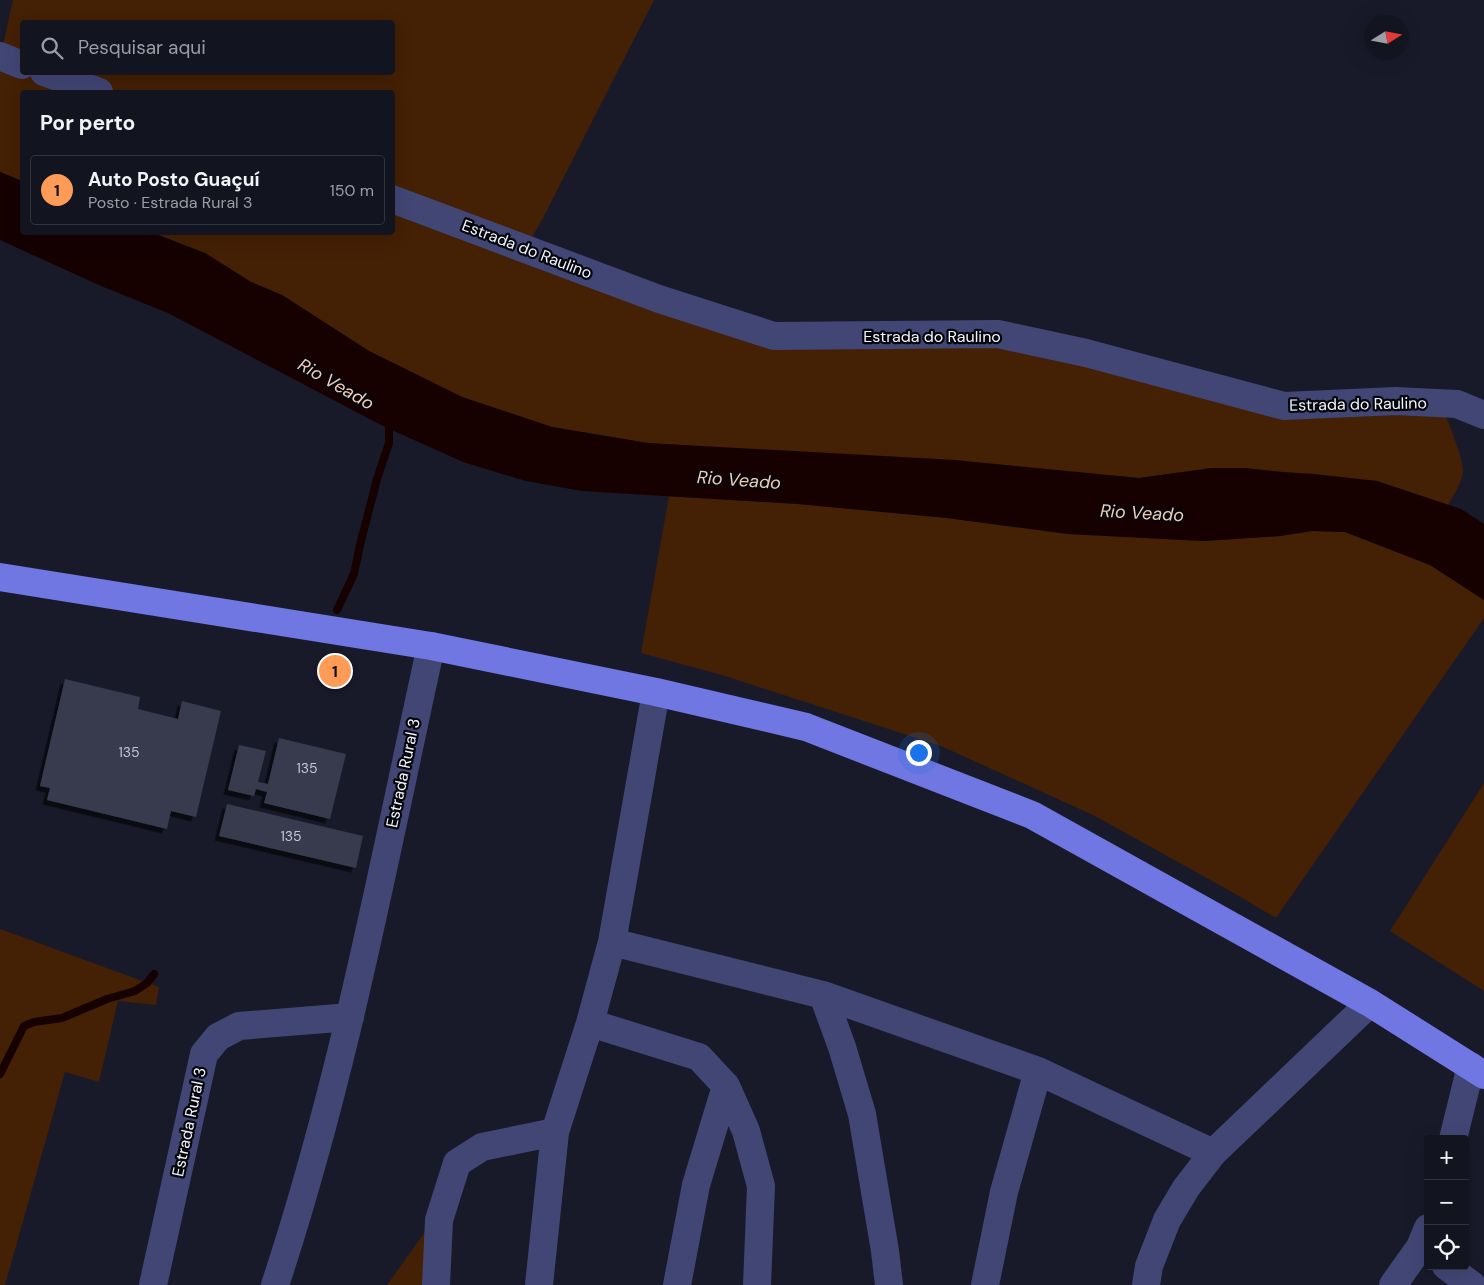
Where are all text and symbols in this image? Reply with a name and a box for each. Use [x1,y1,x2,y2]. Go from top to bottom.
north arrow [1364,15,1409,60]
search box [20,20,395,75]
icon: search [38,34,66,62]
text: Pesquisar aqui [78,35,206,60]
text: Por perto [40,109,135,137]
text: Auto Posto Guaçuí [88,167,260,192]
text: 1 [54,180,60,201]
text: 150 m [330,180,374,201]
text: Posto · Estrada Rural 3 [88,192,252,213]
street label: Estrada do Raulino [459,215,595,283]
street label: Estrada do Raulino [863,326,1001,347]
water label: Rio Veado [294,353,378,415]
street label: Estrada do Raulino [1289,392,1427,416]
water label: Rio Veado [696,465,782,495]
water label: Rio Veado [1099,499,1185,527]
pin: 1 [319,652,351,690]
street label: Estrada Rural 3 [381,716,425,830]
your location [906,740,932,766]
house number: 135 [118,743,140,761]
house number: 135 [296,759,318,777]
house number: 135 [280,827,302,845]
street label: Estrada Rural 3 [167,1065,211,1179]
map controls [1424,1135,1469,1270]
button: + [1424,1135,1469,1180]
button: − [1424,1180,1469,1225]
button: locate [1424,1225,1469,1270]

